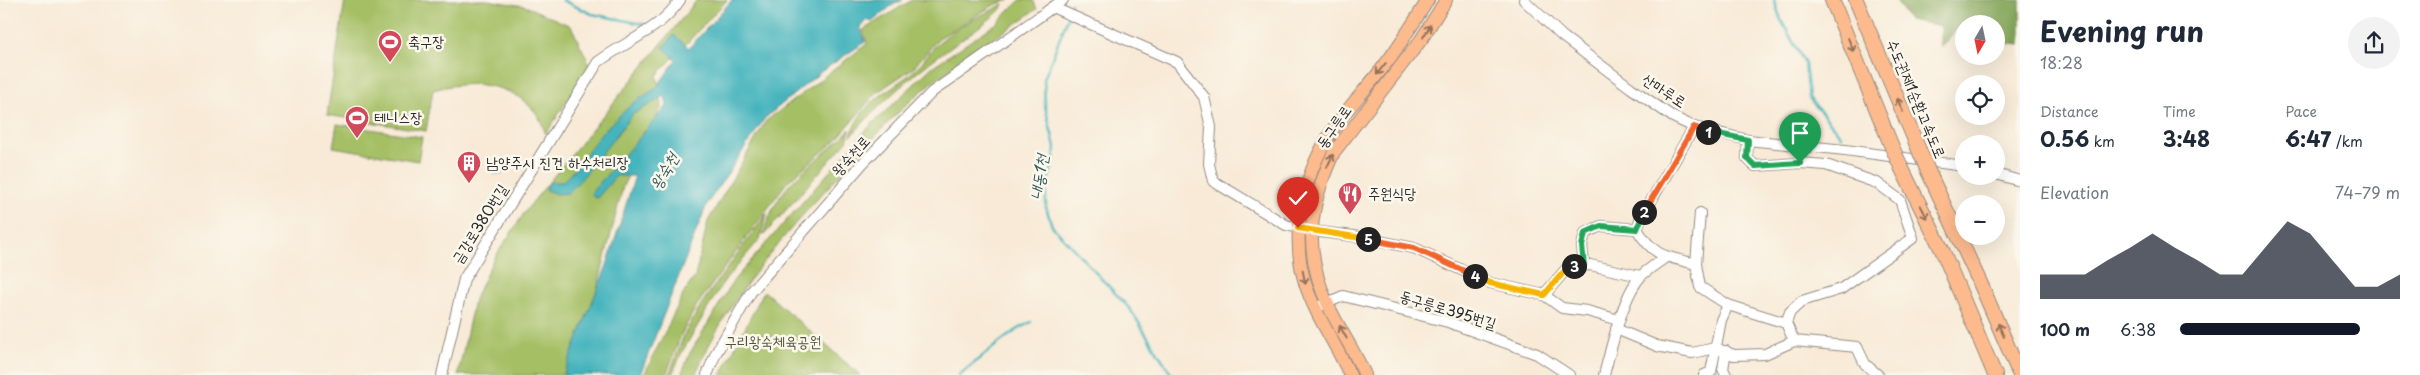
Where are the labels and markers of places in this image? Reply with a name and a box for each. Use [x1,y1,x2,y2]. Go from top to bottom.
sports icon: 축구장 [377,29,403,63]
place label: 축구장 [408,29,444,52]
sports icon: 테니스장 [344,105,370,139]
place label: 테니스장 [374,105,422,128]
pin [1779,112,1821,163]
pin: 1 [1696,120,1720,144]
building icon: 남양주시 진건 하수처리장 [456,150,482,184]
place label: 남양주시 진건 하수처리장 [486,150,629,173]
pin [1277,177,1319,228]
restaurant icon: 주원식당 [1337,181,1363,215]
place label: 주원식당 [1368,181,1416,204]
pin: 2 [1632,200,1656,224]
pin: 5 [1356,226,1380,252]
pin: 3 [1562,254,1586,278]
pin: 4 [1462,264,1488,288]

